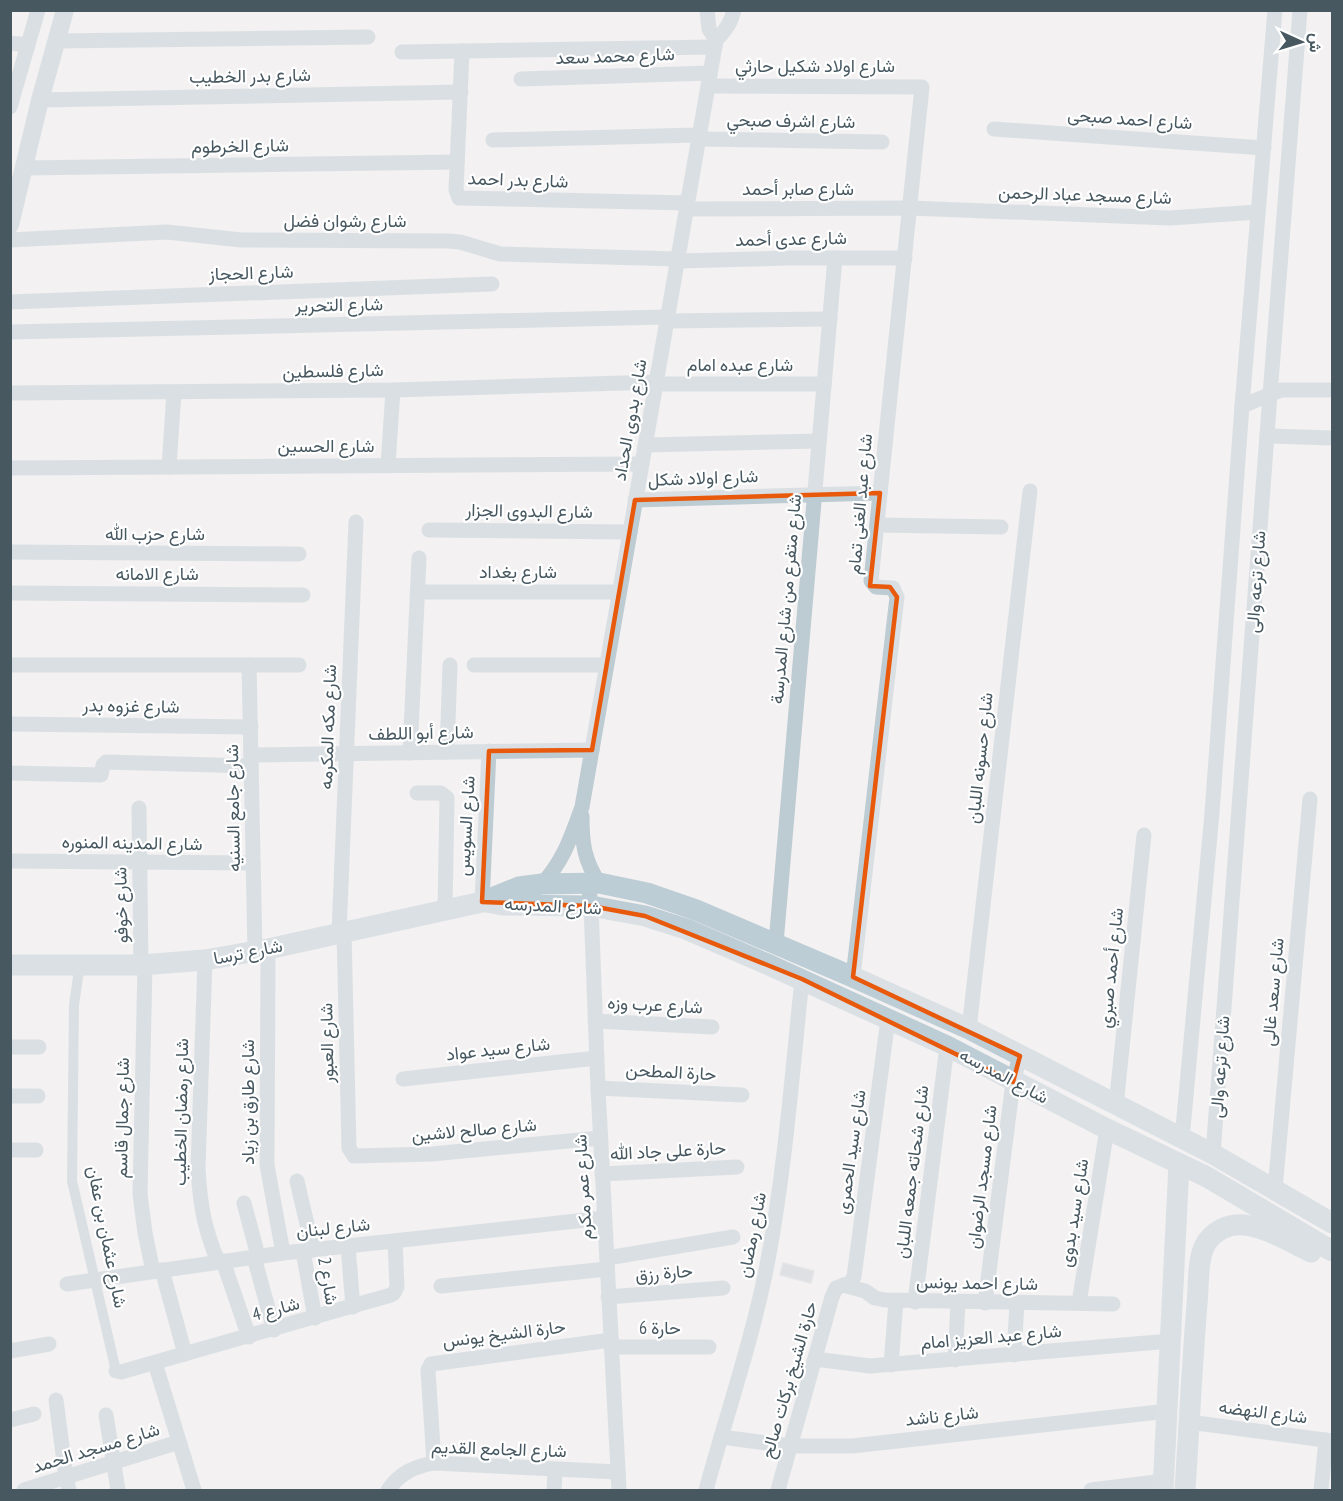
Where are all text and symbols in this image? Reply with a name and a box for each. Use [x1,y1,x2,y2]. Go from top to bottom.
north arrow [1271,12,1331,72]
text: ش [1305,33,1327,53]
street label: شارع محمد سعد [555,42,675,70]
street label: شارع اولاد شكيل حارثي [735,54,895,81]
street label: شارع بدر الخطيب [189,63,311,89]
street label: شارع احمد صبحى [1067,103,1193,135]
street label: شارع اشرف صبحي [726,108,856,137]
street label: شارع الخرطوم [191,133,289,159]
street label: شارع بدر احمد [467,166,569,194]
street label: شارع صابر أحمد [742,177,854,201]
street label: شارع مسجد عباد الرحمن [998,180,1172,210]
street label: شارع رشوان فضل [284,209,406,233]
street label: شارع عدى أحمد [735,226,847,252]
street label: شارع الحجاز [207,260,294,287]
street label: شارع التحرير [294,292,383,318]
street label: شارع عبده امام [687,353,793,377]
street label: شارع بدوى الحداد [607,357,653,483]
street label: شارع فلسطين [282,358,384,384]
street label: شارع عبد الغنى تمام [842,432,878,576]
street label: شارع الحسين [278,434,374,458]
street label: شارع اولاد شكل [647,464,759,492]
street label: شارع متفرع من شارع المدرسة [765,493,807,705]
street label: شارع البدوى الجزار [464,498,593,524]
street label: شارع حزب الله [105,522,205,546]
street label: شارع ترعه والى [1240,530,1272,634]
street label: شارع بغداد [479,560,557,584]
street label: شارع الامانه [115,562,199,586]
street label: شارع مكه المكرمه [314,664,342,790]
street label: شارع حسونه اللبان [961,691,999,825]
street label: شارع غزوه بدر [81,693,180,719]
street label: شارع أبو اللطف [368,720,474,746]
street label: شارع جامع السنيه [220,744,246,872]
street label: شارع السويس [451,775,481,877]
street label: شارع المدينه المنوره [61,830,203,856]
street label: شارع خوفو [108,867,134,943]
street label: شارع المدرسه [504,891,602,921]
street label: شارع أحمد صبري [1093,907,1132,1030]
street label: شارع ترسا [211,934,285,970]
street label: شارع سعد غالى [1256,937,1290,1047]
street label: شارع عرب وزه [607,991,703,1019]
street label: شارع العبور [314,1003,340,1084]
street label: شارع ترعه والى [1204,1015,1236,1119]
street label: شارع سيد عواد [445,1032,551,1066]
street label: شارع رمضان الخطيب [168,1038,194,1186]
street label: شارع طارق بن زياد [236,1039,260,1165]
street label: شارع المدرسه [955,1043,1053,1109]
street label: شارع جمال قاسم [109,1057,135,1179]
street label: حارة المطحن [625,1058,717,1085]
street label: شارع شحاته جمعه اللبان [889,1084,935,1260]
street label: شارع سيد الحمرى [830,1088,872,1216]
street label: شارع مسجد الرضوان [961,1104,1003,1250]
street label: شارع صالح لاشين [410,1113,538,1147]
street label: شارع عمر مكرم [568,1134,598,1240]
street label: حارة على جاد الله [609,1136,727,1165]
street label: شارع سيد بدوى [1054,1157,1094,1269]
street label: شارع عثمان بن عفان [81,1164,133,1310]
street label: شارع رمضان [732,1190,772,1280]
street label: شارع لبنان [295,1212,371,1244]
street label: شارع 2 [312,1255,344,1307]
street label: حارة رزق [634,1259,694,1286]
street label: شارع احمد يونس [916,1270,1038,1296]
street label: شارع 4 [250,1291,302,1327]
street label: حارة الشيخ بركات صالح [755,1299,823,1461]
street label: حارة الشيخ يونس [441,1315,567,1353]
street label: حارة 6 [639,1316,681,1339]
street label: شارع عبد العزيز امام [919,1319,1063,1355]
street label: شارع النهضه [1217,1395,1309,1429]
street label: شارع ناشد [904,1400,980,1432]
street label: شارع مسجد الحمد [29,1417,163,1479]
street label: شارع الجامع القديم [431,1435,567,1463]

